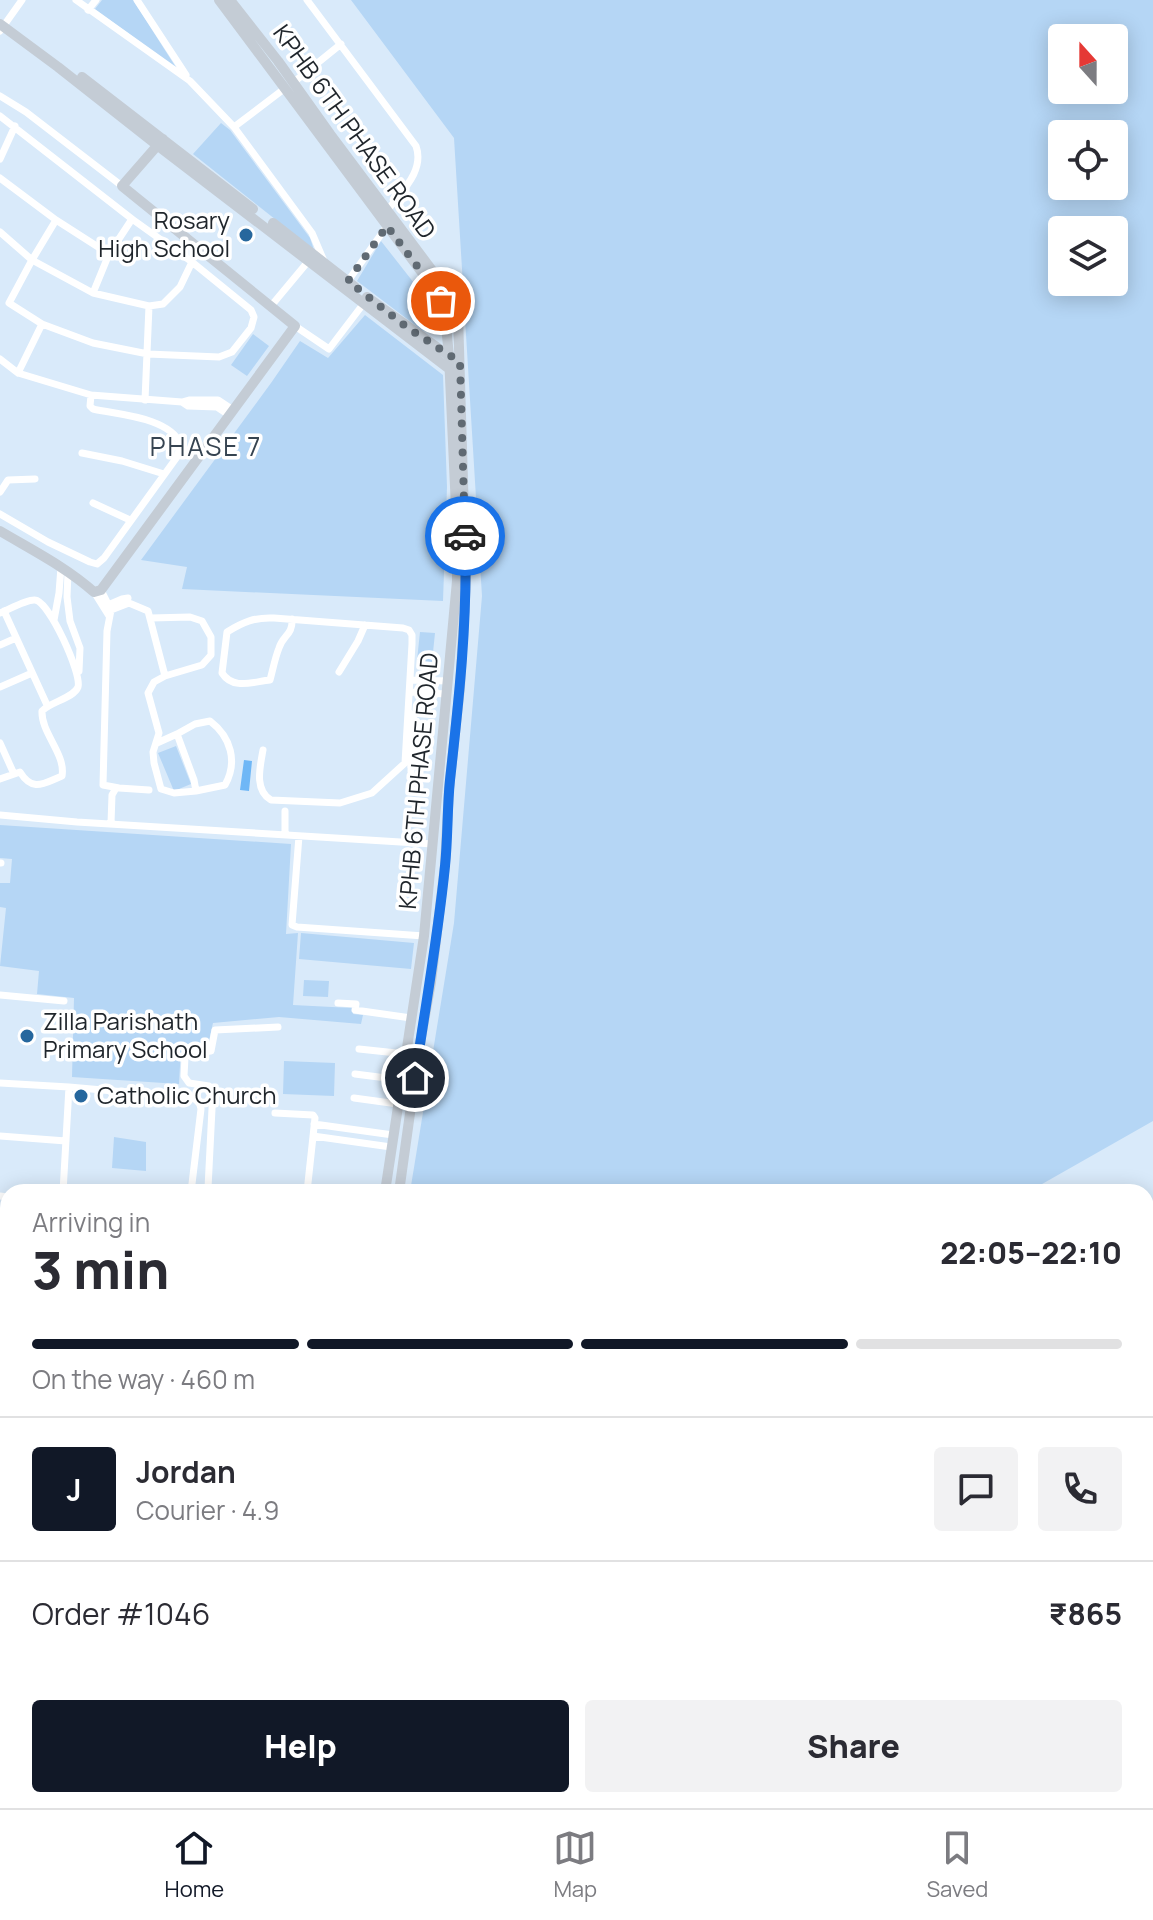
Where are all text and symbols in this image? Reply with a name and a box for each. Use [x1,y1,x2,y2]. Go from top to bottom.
street label: KPHB 6TH PHASE ROAD [266,17,444,245]
north arrow [1048,24,1128,104]
map controls [1048,24,1128,296]
button: locate [1048,120,1128,200]
place label: Rosary High School [98,203,230,264]
button: layers [1048,216,1128,296]
marker: Rosary High School [237,226,255,244]
pin [407,267,475,335]
icon: bag [419,279,463,323]
district label: PHASE 7 [150,428,262,464]
courier [425,496,505,576]
icon: car [443,514,487,558]
street label: KPHB 6TH PHASE ROAD [390,651,445,911]
place label: Zilla Parishath Primary School [43,1004,208,1065]
marker: Zilla Parishath Primary School [18,1027,36,1045]
pin [381,1044,449,1112]
icon: home [393,1056,437,1100]
place label: Catholic Church [97,1078,277,1111]
marker: Catholic Church [72,1087,90,1105]
text: Arriving in [32,1204,150,1240]
text: 22:05–22:10 [940,1232,1122,1273]
text: 3 min [32,1234,169,1305]
text: On the way · 460 m [32,1361,255,1397]
button: chat [934,1447,1018,1531]
button: phone [1038,1447,1122,1531]
text: Jordan [136,1451,236,1492]
text: J [66,1469,82,1510]
text: Courier · 4.9 [136,1492,279,1528]
text: Order #1046 [32,1593,210,1634]
text: ₹865 [1049,1593,1122,1634]
button: Help [32,1700,569,1792]
button: Share [585,1700,1122,1792]
tab: Home [165,1826,224,1904]
tab: Map [553,1826,597,1904]
tab: Saved [926,1826,988,1904]

